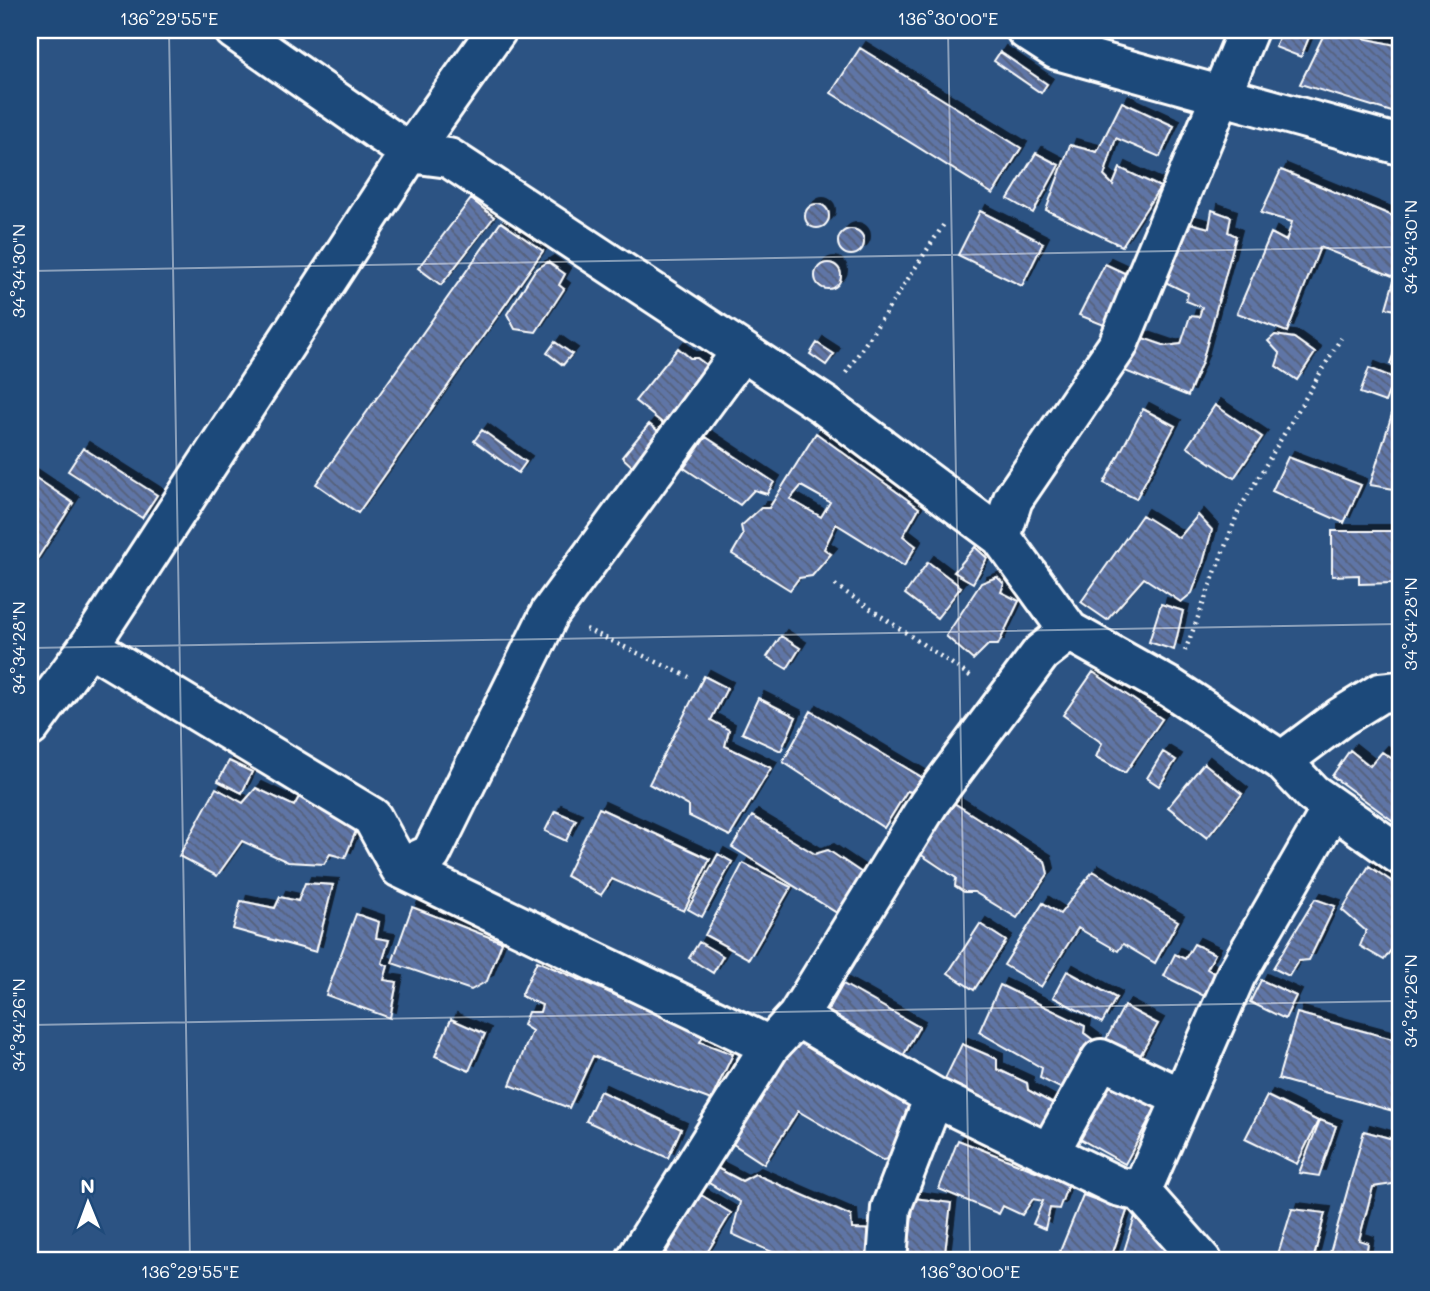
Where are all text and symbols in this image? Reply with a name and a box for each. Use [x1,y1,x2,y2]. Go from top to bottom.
text: 136°29'55"E [120,6,218,30]
text: 136°30'00"E [898,6,998,30]
text: 34°34'30"N [1398,200,1422,294]
text: 34°34'30"N [6,224,30,318]
text: 34°34'28"N [1398,577,1422,671]
text: 34°34'28"N [6,601,30,695]
text: 34°34'26"N [1398,954,1422,1048]
text: 34°34'26"N [6,978,30,1072]
north arrow [52,1168,122,1238]
text: N [80,1173,95,1198]
text: 136°29'55"E [141,1259,239,1283]
text: 136°30'00"E [920,1259,1020,1283]

